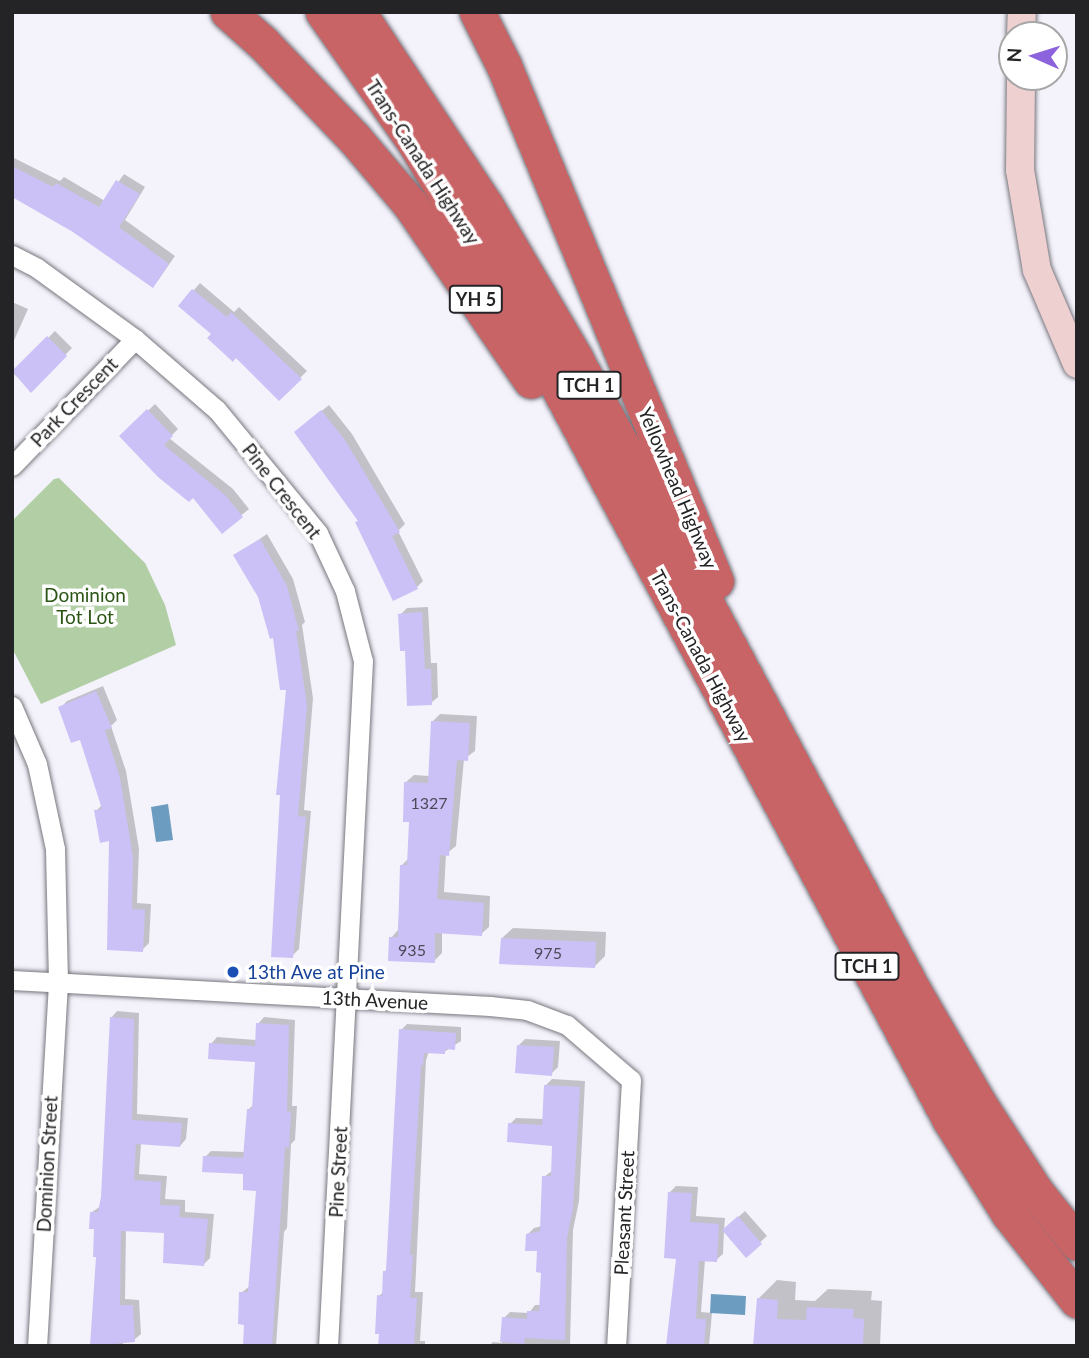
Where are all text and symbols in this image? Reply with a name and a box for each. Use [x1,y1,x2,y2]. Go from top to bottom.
north arrow [998,21,1068,91]
text: N [1002,47,1025,63]
street label: Trans-Canada Highway [361,75,485,249]
road number: YH 5 [448,284,504,314]
street label: Park Crescent [26,352,122,452]
road number: TCH 1 [556,370,622,400]
street label: Yellowhead Highway [634,404,722,572]
street label: Pine Crescent [238,439,326,543]
street label: Trans-Canada Highway [646,566,756,746]
park label: Dominion Tot Lot [44,584,126,628]
house number: 1327 [410,793,448,813]
house number: 935 [398,940,426,960]
house number: 975 [534,943,562,963]
road number: TCH 1 [834,951,900,981]
place label: 13th Ave at Pine [247,961,385,983]
marker: 13th Ave at Pine [225,964,241,980]
street label: 13th Avenue [321,986,429,1014]
street label: Dominion Street [32,1095,62,1233]
street label: Pine Street [324,1126,352,1218]
street label: Pleasant Street [609,1150,639,1276]

